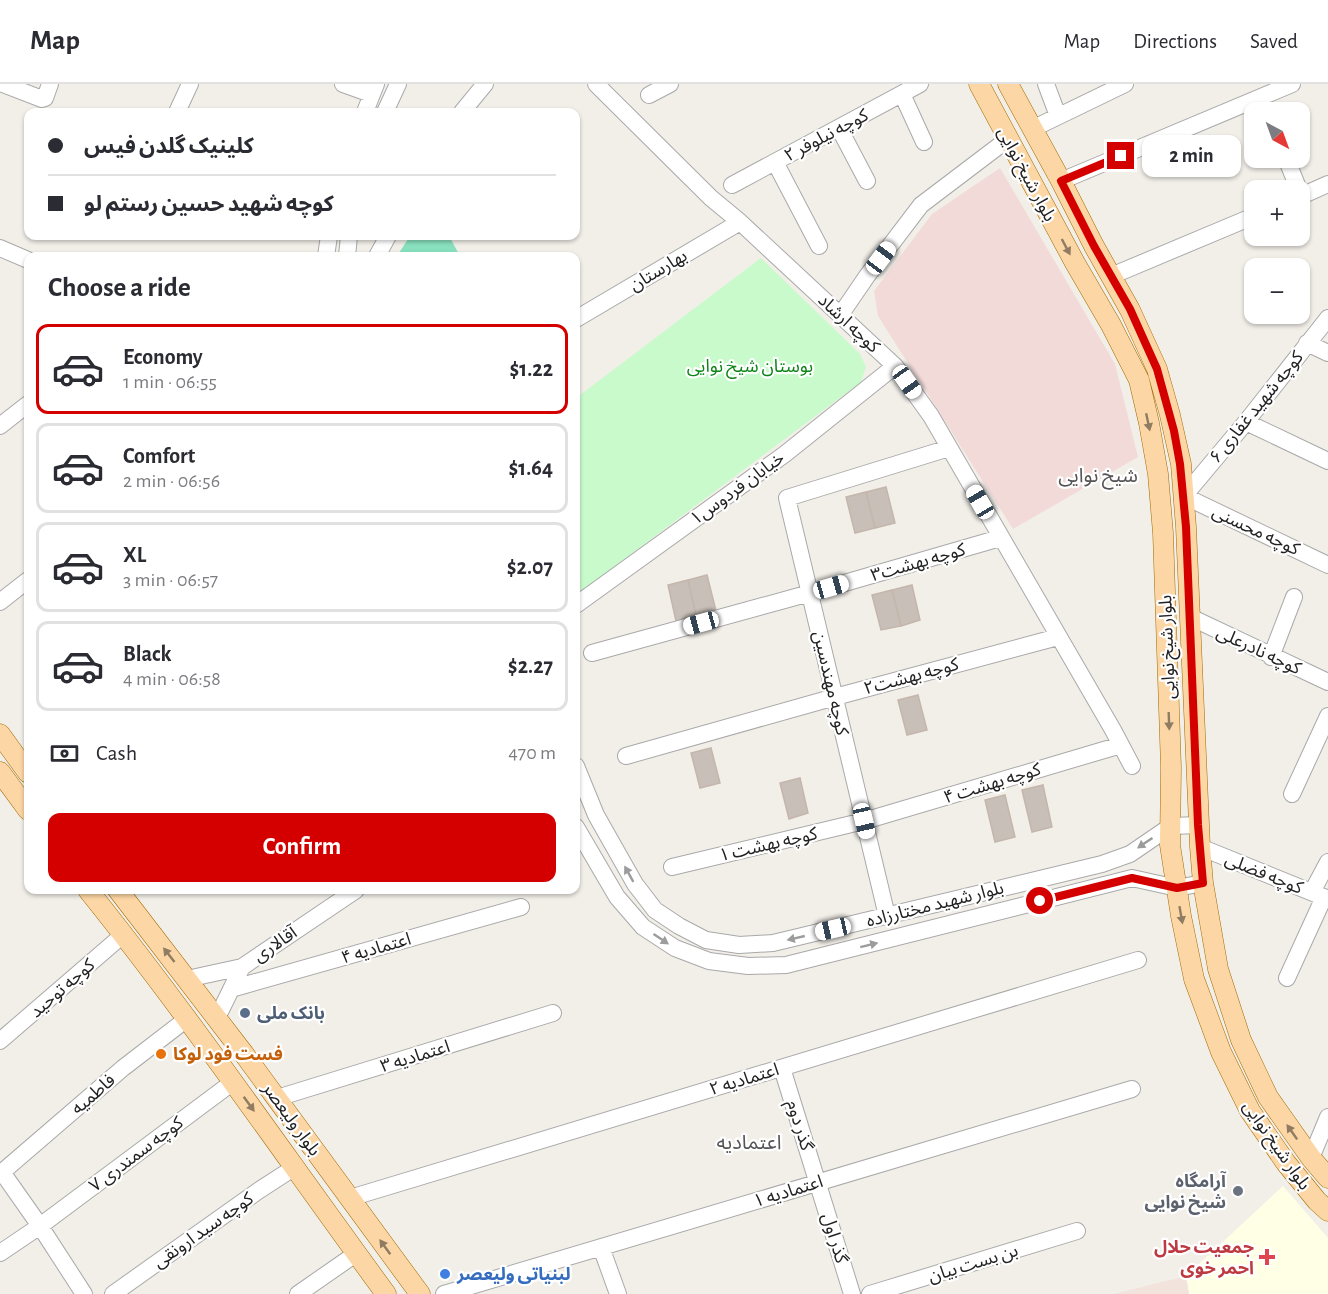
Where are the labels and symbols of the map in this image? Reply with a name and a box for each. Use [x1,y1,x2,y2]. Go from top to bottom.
north arrow [1244,102,1310,168]
street label: کوچه نیلوفر ۲ [782,106,872,166]
street label: بلوار شیخ نوایی [991,124,1059,226]
callout: 2 min [1142,135,1241,177]
route end [1107,142,1134,169]
car [863,238,899,278]
one-way arrow [1061,238,1071,255]
street label: بهارستان [627,247,691,296]
street label: کوچه ارشاد [813,291,883,358]
street label: کوچه شهید غفاری ۶ [1207,348,1308,467]
park label: بوستان شیخ نوایی [687,358,813,379]
car [889,362,925,402]
one-way arrow [1144,413,1154,431]
street label: خیابان فردوس۱ [687,449,788,530]
district label: شیخ نوایی [1058,466,1138,490]
car [963,482,997,522]
street label: کوچه محسنی [1209,503,1302,560]
street label: کوچه بهشت۳ [869,541,968,586]
car [811,573,851,601]
street label: بلوار شیخ نوایی [1157,594,1182,699]
car [681,610,721,636]
street label: کوچه نادرعلی [1213,624,1304,679]
street label: کوچه مهندسین [808,629,851,738]
street label: کوچه بهشت۲ [862,656,961,699]
one-way arrow [1164,711,1174,730]
street label: کوچه بهشت ۴ [942,760,1044,808]
car [851,801,877,841]
street label: کوچه بهشت ۱ [717,825,820,866]
one-way arrow [1138,837,1154,849]
street label: کوچه فضلی [1222,850,1306,899]
one-way arrow [624,865,634,882]
street label: بلوار شهید مختارزاده [865,879,1006,932]
route start [1026,887,1053,914]
one-way arrow [1177,905,1186,924]
car [813,916,853,942]
street label: آقالاری [250,922,302,967]
street label: اعتمادیه ۴ [339,930,413,967]
one-way arrow [653,933,669,944]
one-way arrow [787,933,805,943]
one-way arrow [860,940,878,950]
one-way arrow [163,948,175,963]
street label: کوچه توحید [27,956,99,1022]
place label: بانک ملی [257,1005,325,1023]
marker: بانک ملی [238,1006,252,1020]
street label: اعتمادیه ۳ [378,1038,452,1076]
place label: فست فود لوکا [173,1045,283,1064]
marker: فست فود لوکا [154,1047,168,1061]
street label: اعتمادیه ۲ [707,1061,781,1099]
street label: فاطمیه [68,1071,119,1118]
street label: بلوار ولیعصر [257,1079,324,1160]
one-way arrow [243,1096,255,1112]
street label: گذر دوم [779,1098,816,1154]
street label: بلوار شیخ نوایی [1236,1098,1313,1195]
street label: کوچه سمندری ۷ [86,1114,188,1197]
one-way arrow [1286,1124,1298,1140]
district label: اعتمادیه [717,1133,781,1153]
place label: آرامگاه شیخ نوایی [1145,1170,1227,1215]
street label: اعتمادیه ۱ [751,1173,825,1211]
marker: آرامگاه شیخ نوایی [1231,1184,1245,1198]
street label: کوچه سید ارونقی [150,1189,258,1273]
street label: گذر اول [817,1211,851,1266]
one-way arrow [379,1239,391,1255]
place label: جمعیت حلال احمر خوی [1154,1239,1254,1279]
street label: بن بست بیان [926,1242,1021,1287]
marker: جمعیت حلال احمر خوی [1258,1248,1276,1266]
place label: لبنیاتی ولیعصر [456,1266,571,1285]
marker: لبنیاتی ولیعصر [438,1267,452,1281]

